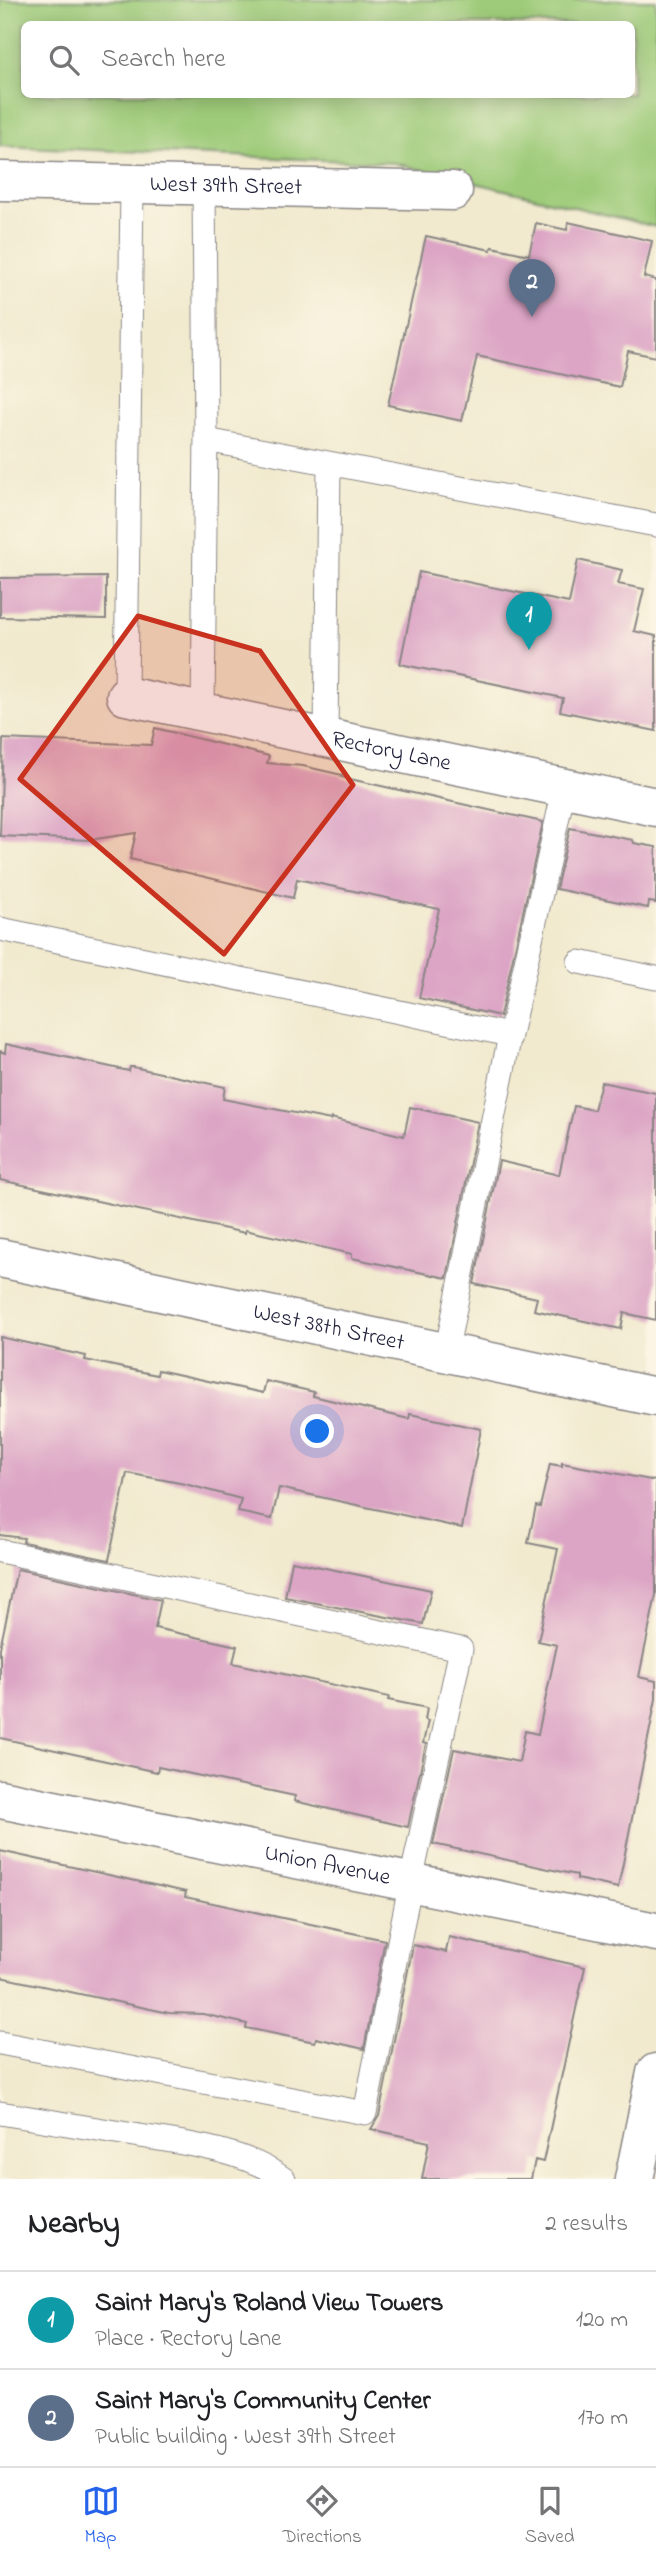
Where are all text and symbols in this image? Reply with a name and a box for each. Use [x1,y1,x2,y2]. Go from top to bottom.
search box [21,21,635,98]
icon: search [45,41,83,79]
text: Search here [101,41,226,79]
street label: West 39th Street [149,168,303,204]
pin: 2 [509,259,555,317]
pin: 1 [506,592,552,650]
street label: Rectory Lane [329,723,455,780]
street label: West 38th Street [250,1296,408,1360]
your location [300,1414,334,1448]
street label: Union Avenue [261,1836,394,1894]
text: Nearby [28,2203,120,2247]
text: 2 results [545,2208,628,2241]
text: Saint Mary's Roland View Towers [95,2285,443,2323]
text: 1 [47,2304,55,2337]
text: 120 m [576,2304,628,2337]
text: Place · Rectory Lane [95,2323,281,2356]
text: Saint Mary's Community Center [95,2383,431,2421]
text: 2 [45,2402,57,2435]
text: 170 m [578,2402,628,2435]
text: Public building · West 39th Street [95,2421,396,2454]
tab: Map [82,2482,120,2551]
tab: Directions [283,2482,362,2551]
tab: Saved [525,2482,574,2551]

